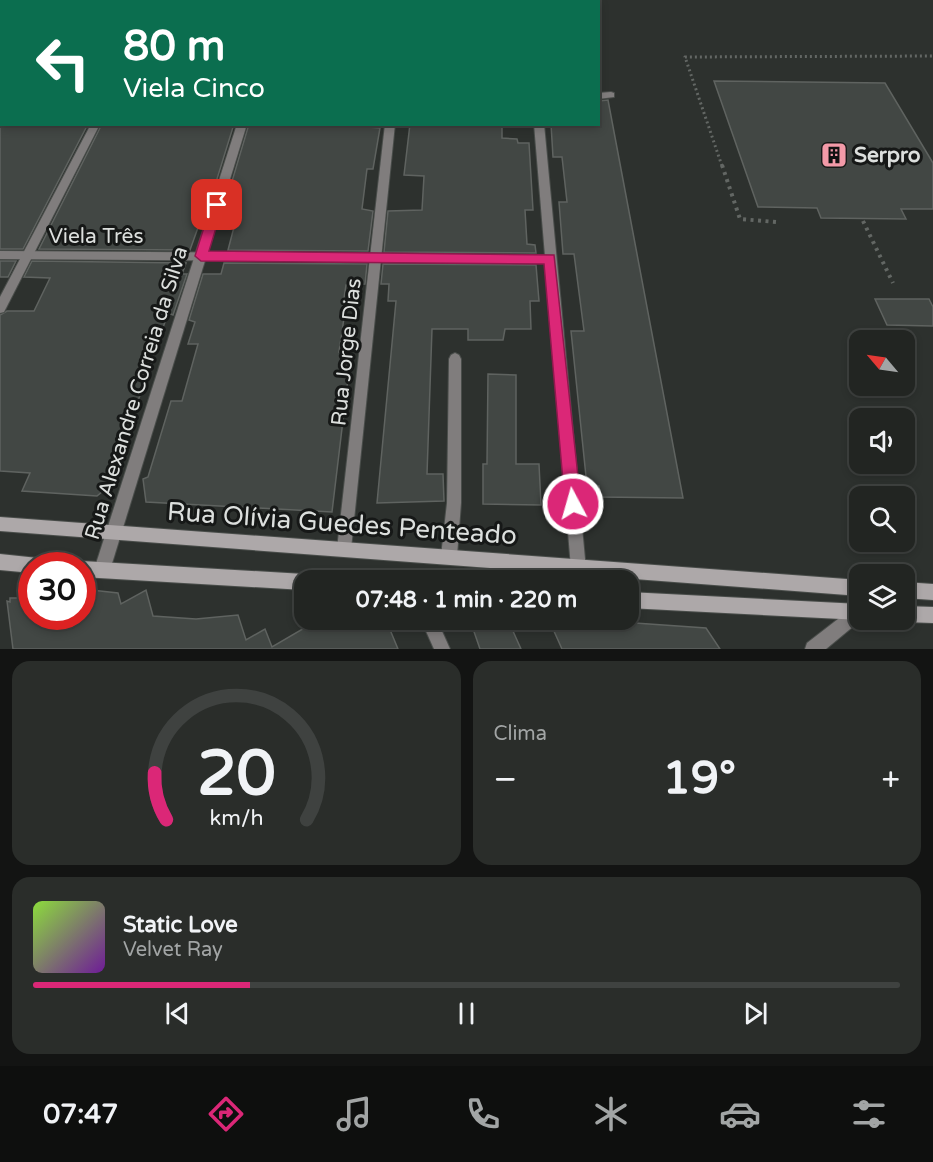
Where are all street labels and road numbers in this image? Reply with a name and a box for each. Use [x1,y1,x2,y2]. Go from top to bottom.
street label: Viela Três [48,224,144,249]
street label: Rua Alexandre Correia da Silva [80,243,193,543]
street label: Rua Jorge Dias [326,277,367,427]
street label: Rua Olívia Guedes Penteado [166,496,518,551]

